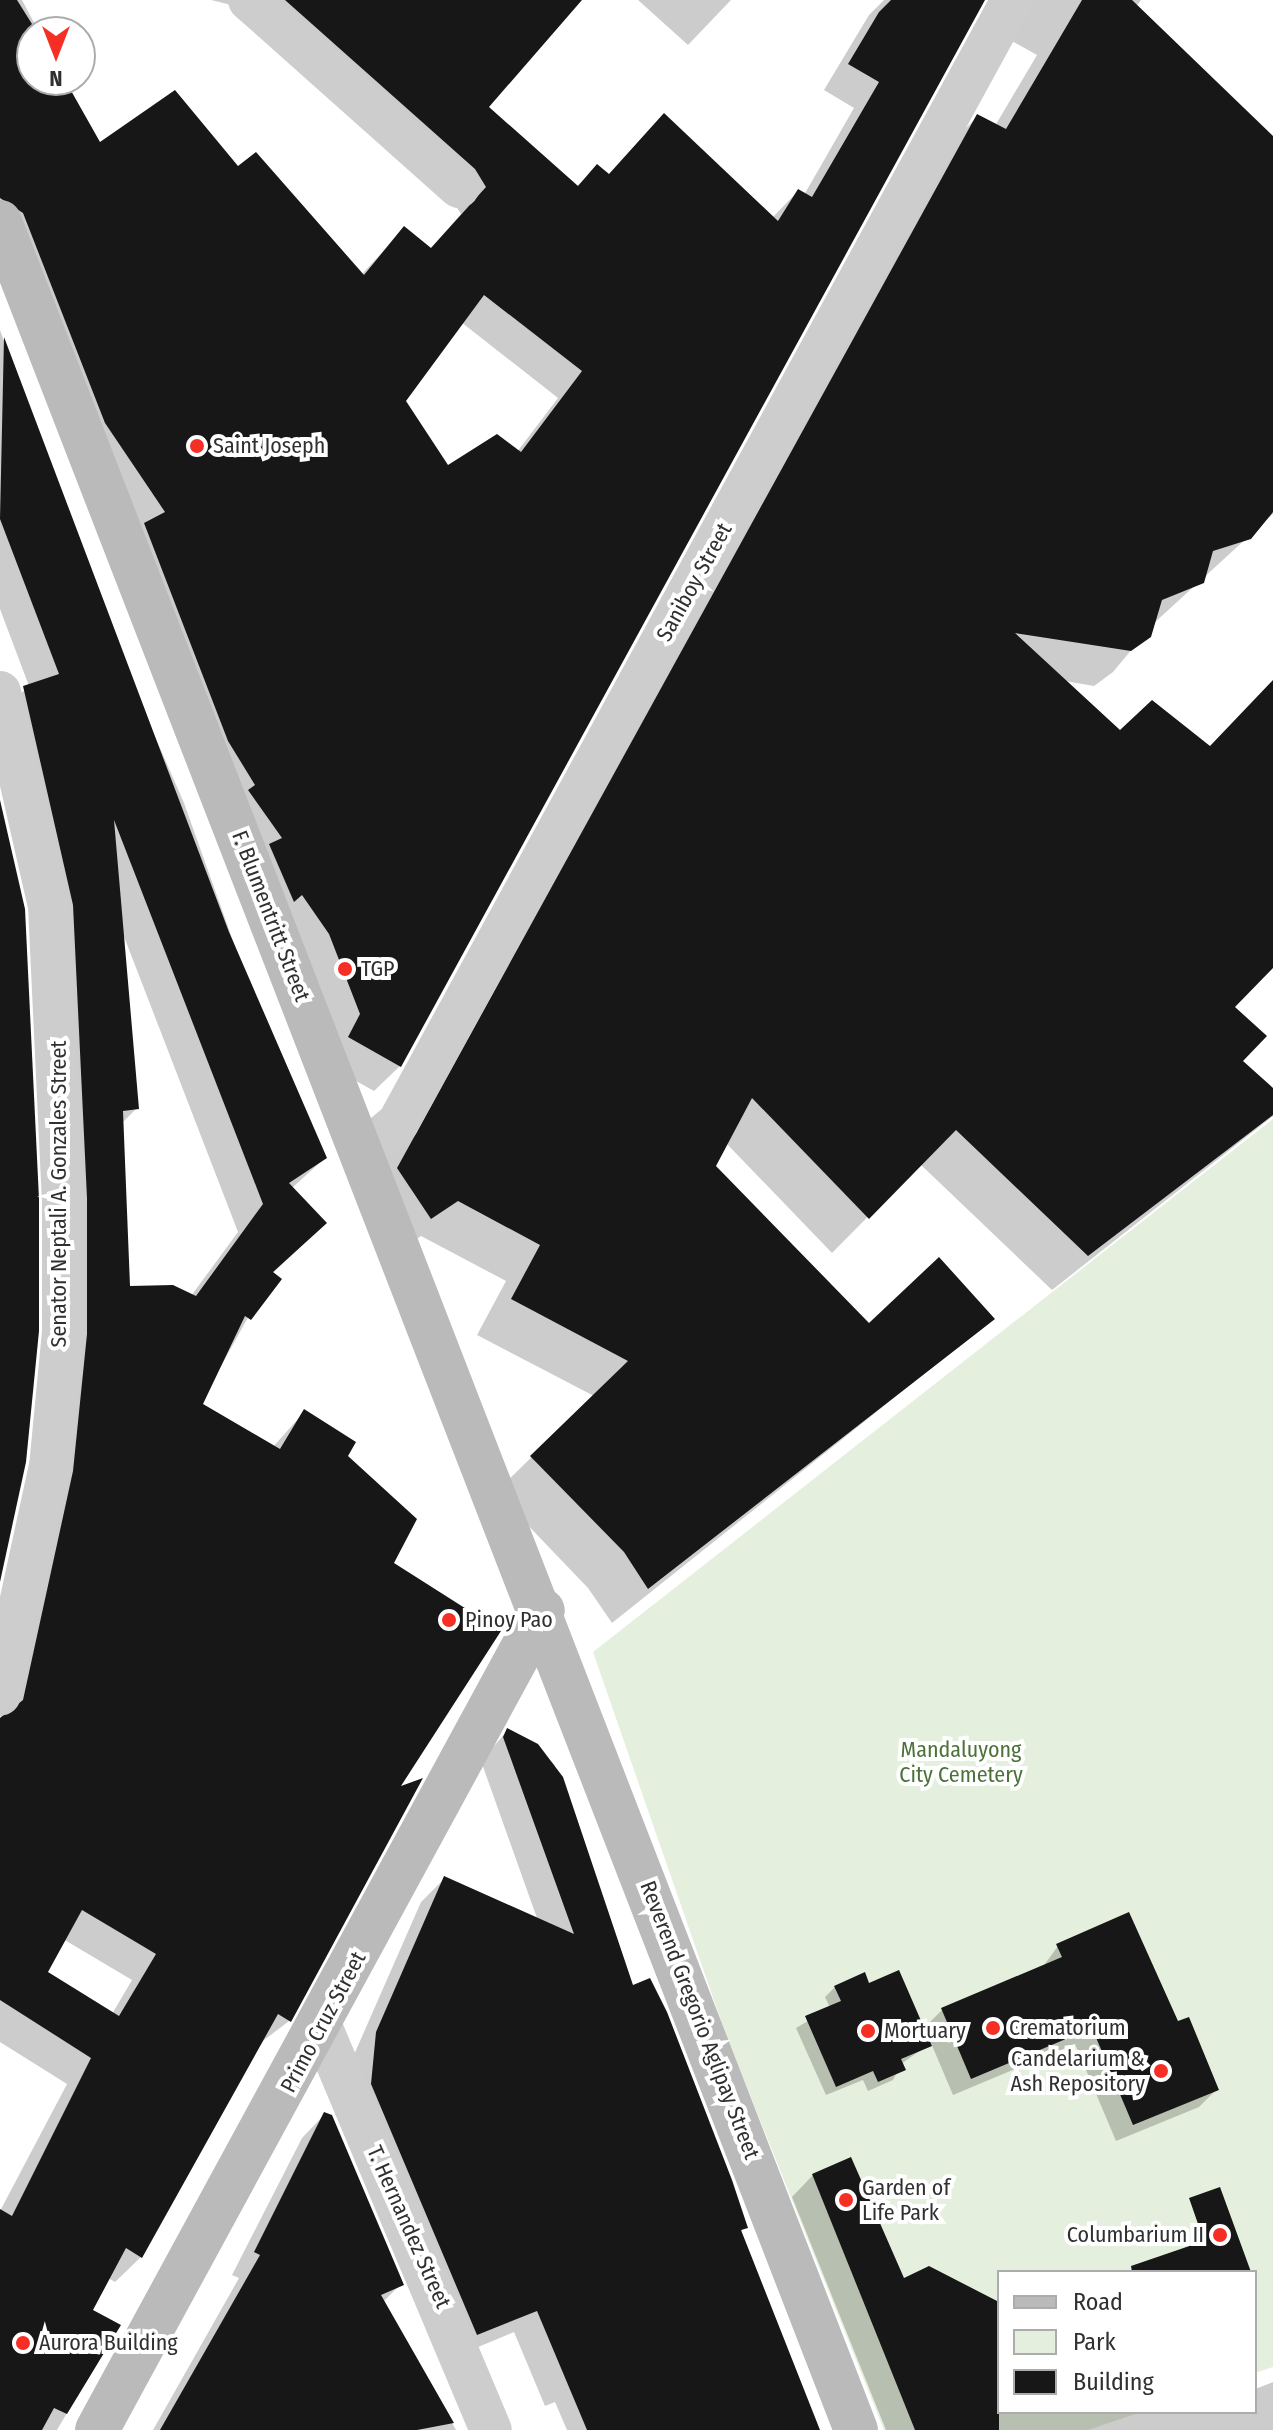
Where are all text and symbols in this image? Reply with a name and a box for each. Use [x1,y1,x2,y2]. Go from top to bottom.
north arrow [16,16,96,96]
text: N [49,65,63,92]
place label: Saint Joseph [213,433,325,459]
marker: Saint Joseph [188,437,206,455]
street label: Saniboy Street [651,518,737,646]
street label: F. Blumentritt Street [226,827,316,1005]
place label: TGP [361,956,395,982]
marker: TGP [336,960,354,978]
street label: Senator Neptali A. Gonzales Street [46,1041,72,1347]
place label: Pinoy Pao [465,1607,553,1633]
marker: Pinoy Pao [440,1611,458,1629]
park label: Mandaluyong City Cemetery [899,1736,1023,1788]
street label: Reverend Gregorio Aglipay Street [635,1877,765,2163]
street label: Primo Cruz Street [275,1947,371,2097]
place label: Crematorium [1009,2015,1126,2041]
place label: Mortuary [884,2018,966,2044]
marker: Crematorium [984,2019,1002,2037]
marker: Mortuary [859,2022,877,2040]
place label: Candelarium & Ash Repository [1011,2045,1145,2096]
marker: Candelarium & Ash Repository [1152,2062,1170,2080]
street label: T. Hernandez Street [361,2142,457,2312]
place label: Garden of Life Park [862,2174,950,2226]
marker: Garden of Life Park [837,2191,855,2209]
place label: Columbarium II [1067,2222,1204,2248]
marker: Columbarium II [1211,2226,1229,2244]
legend [997,2270,1257,2414]
text: Road [1073,2288,1123,2316]
text: Park [1073,2328,1116,2356]
place label: Aurora Building [39,2330,178,2356]
marker: Aurora Building [14,2334,32,2352]
text: Building [1073,2368,1154,2396]

